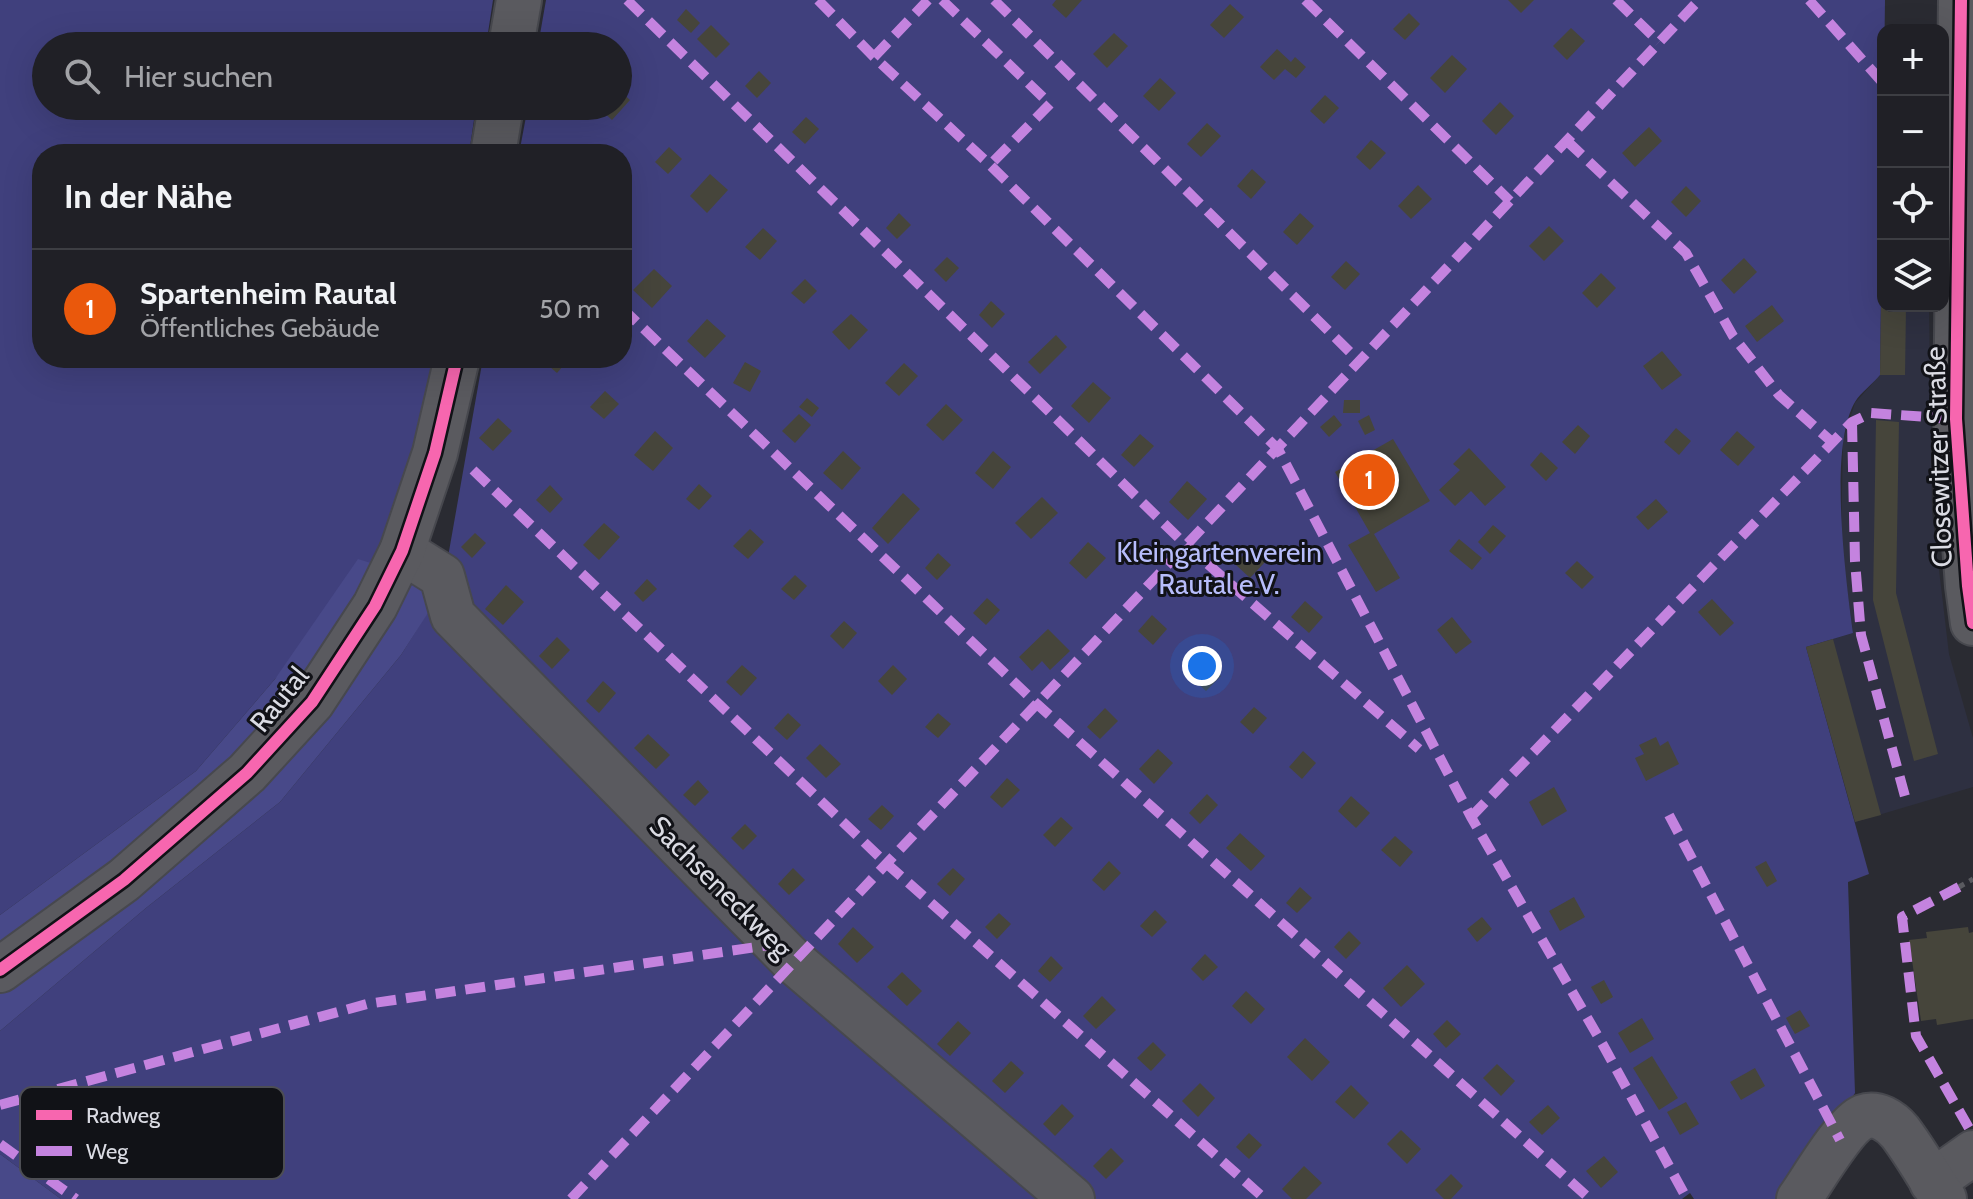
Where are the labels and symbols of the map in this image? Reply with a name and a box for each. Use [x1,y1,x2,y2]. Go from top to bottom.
street label: Closewitzer Straße [1917,346,1959,568]
pin: 1 [1343,450,1395,510]
park label: Kleingartenverein Rautal e.V. [1116,535,1322,601]
your location [1182,646,1222,686]
street label: Rautal [242,659,316,739]
street label: Sachseneckweg [643,809,800,966]
legend [20,1087,284,1179]
text: Radweg [86,1102,161,1129]
text: Weg [86,1138,129,1165]

